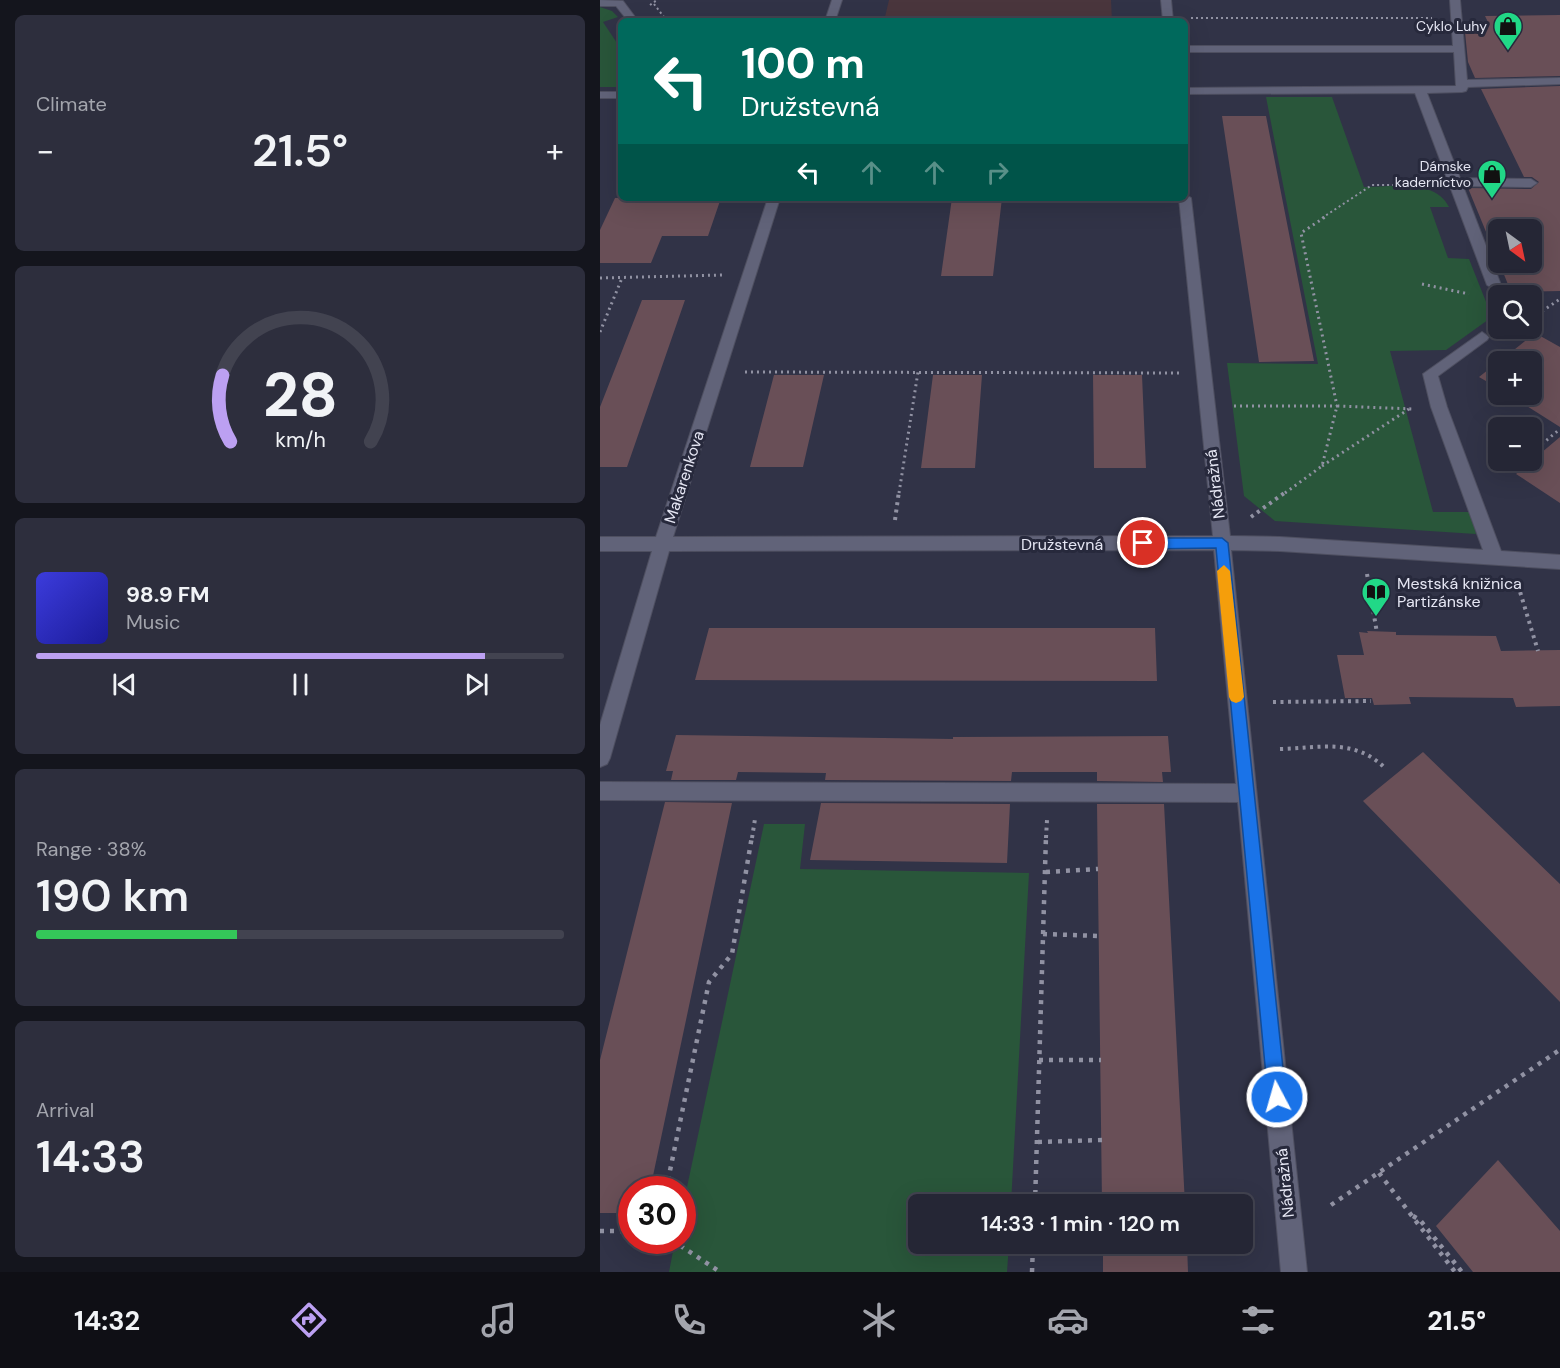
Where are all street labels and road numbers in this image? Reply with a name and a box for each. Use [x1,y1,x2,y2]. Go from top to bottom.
street label: Makarenkova [659,428,709,526]
street label: Nádražná [1200,448,1230,520]
street label: Družstevná [1021,534,1103,555]
street label: Nádražná [1271,1147,1299,1219]

